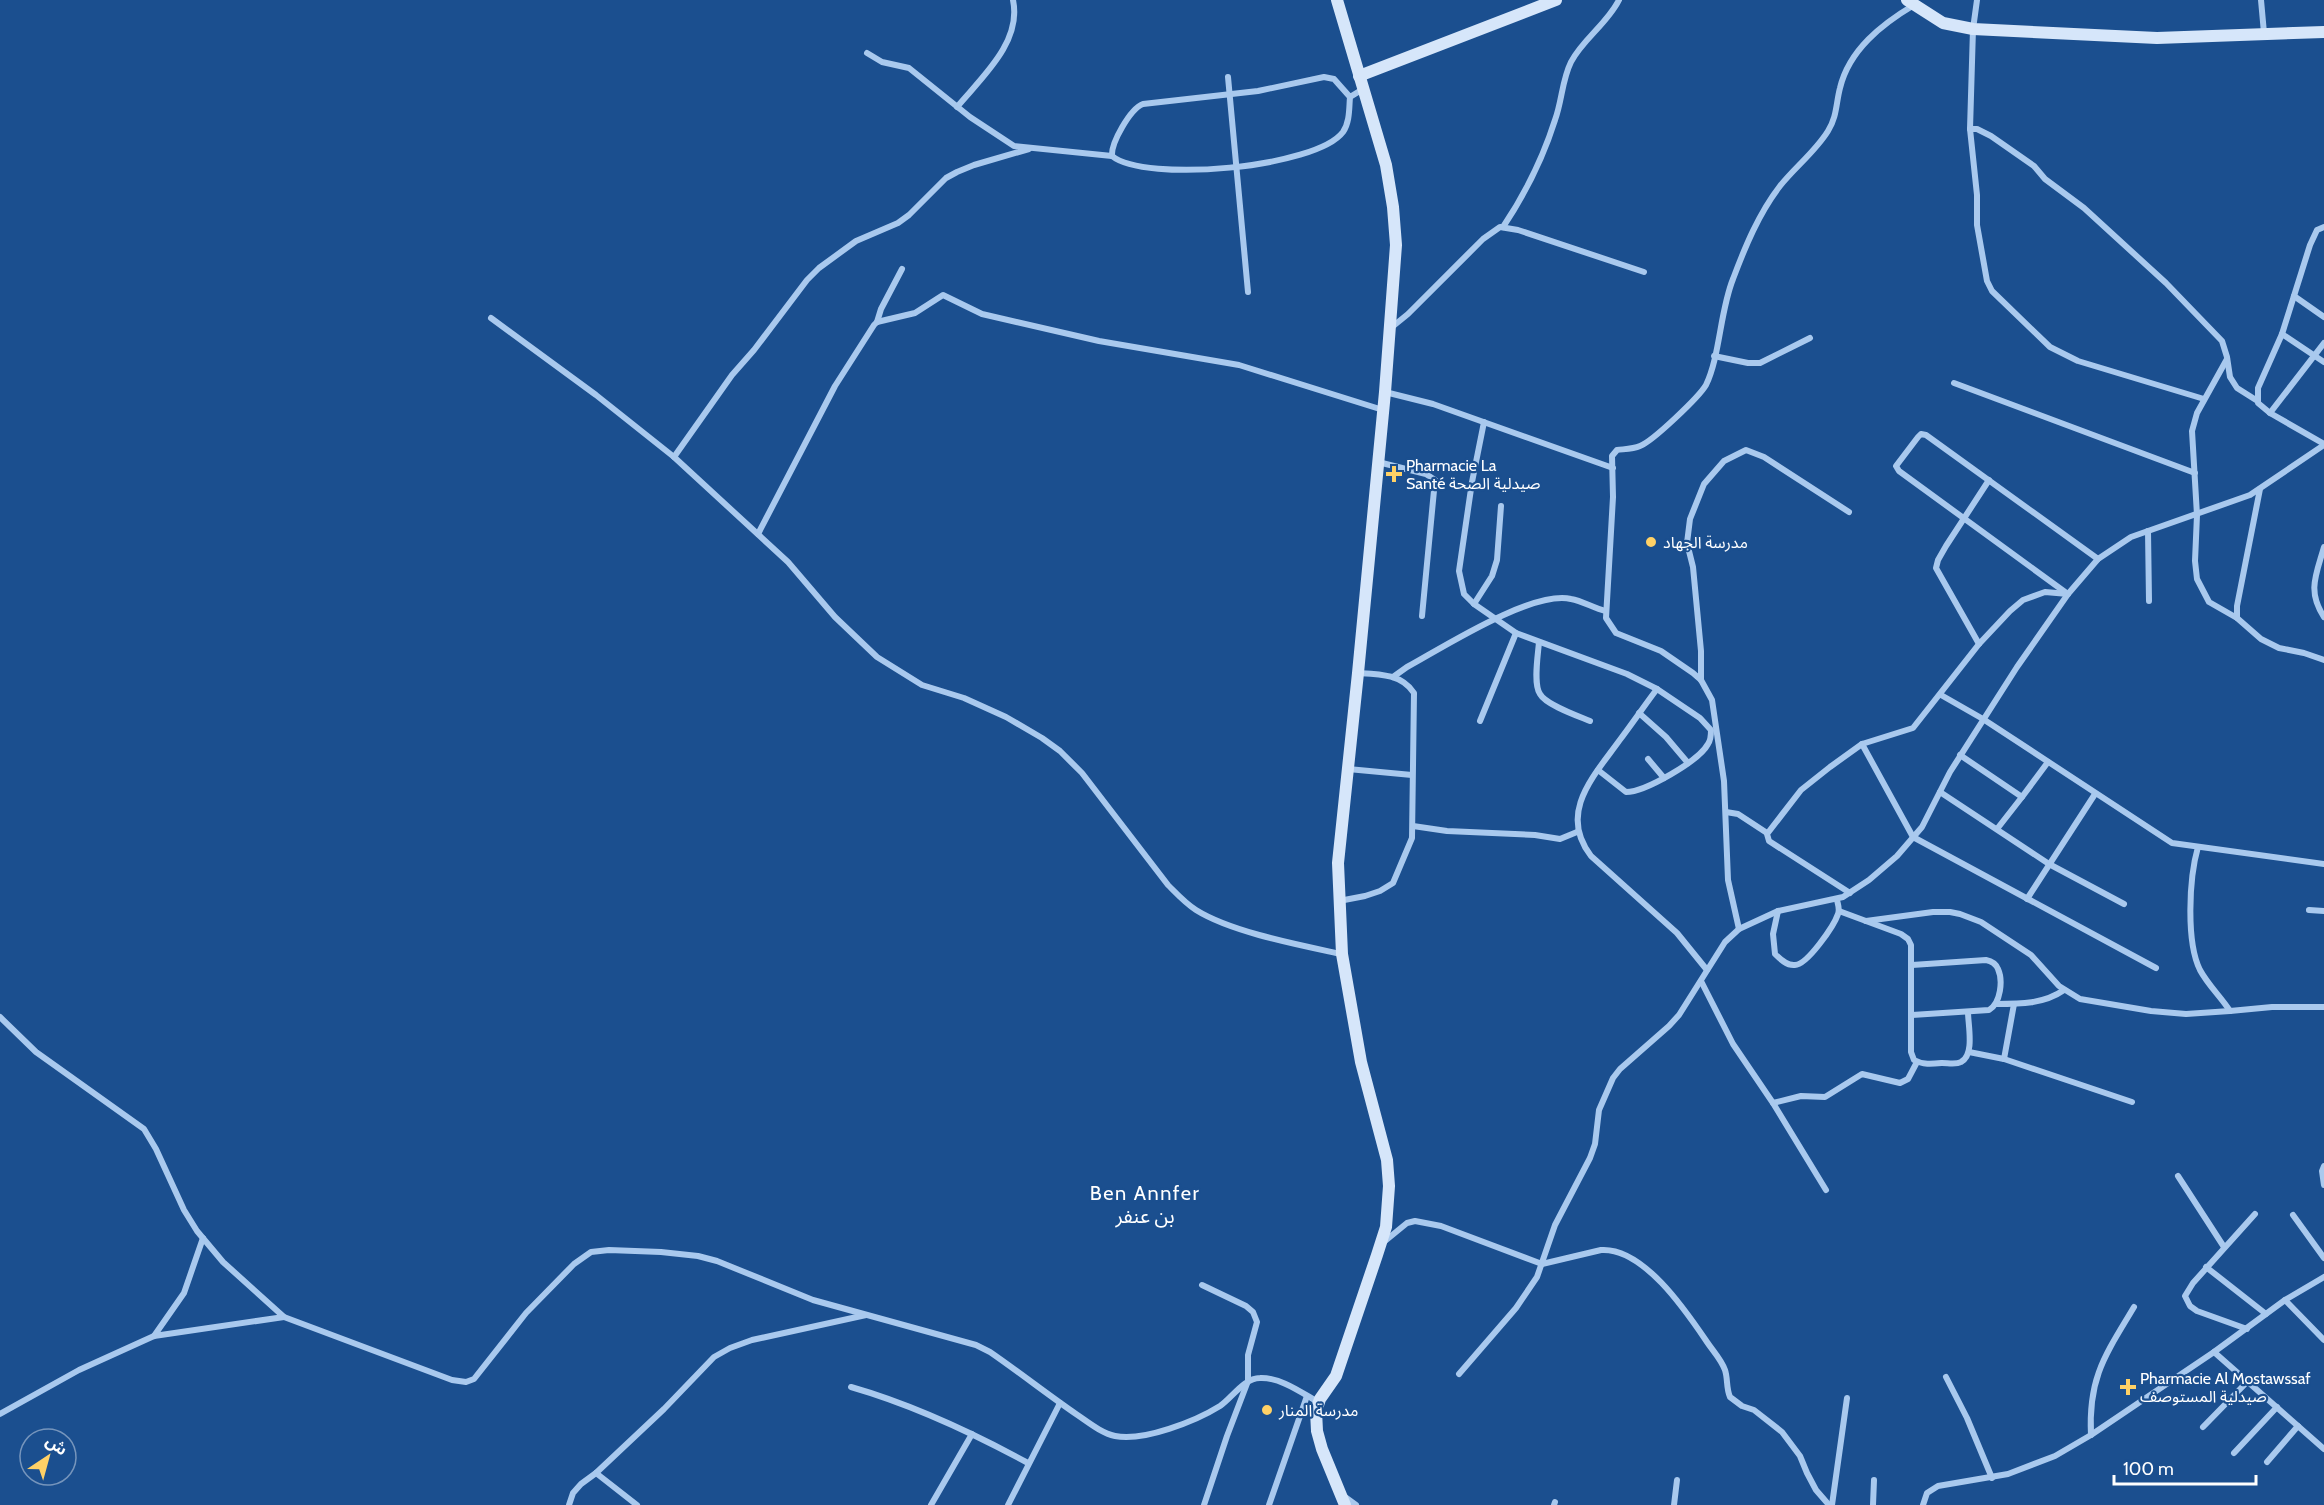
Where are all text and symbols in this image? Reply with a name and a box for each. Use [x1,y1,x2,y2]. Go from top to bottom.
place label: Pharmacie La Santé صيدلية الصحة [1406,456,1541,493]
marker: Pharmacie La Santé صيدلية الصحة [1387,467,1401,481]
place label: مدرسة الجهاد [1663,533,1748,552]
marker: مدرسة الجهاد [1644,535,1658,549]
district label: Ben Annfer بن عنفر [1090,1181,1200,1228]
place label: Pharmacie Al Mostawssaf صيدلية المستوصف [2140,1369,2311,1406]
marker: Pharmacie Al Mostawssaf صيدلية المستوصف [2121,1380,2135,1394]
place label: مدرسة المنار [1278,1401,1358,1420]
marker: مدرسة المنار [1260,1403,1274,1417]
north arrow [18,1427,78,1487]
text: ش [42,1431,71,1459]
scale bar [2114,1448,2256,1486]
text: 100 m [2123,1458,2174,1480]

